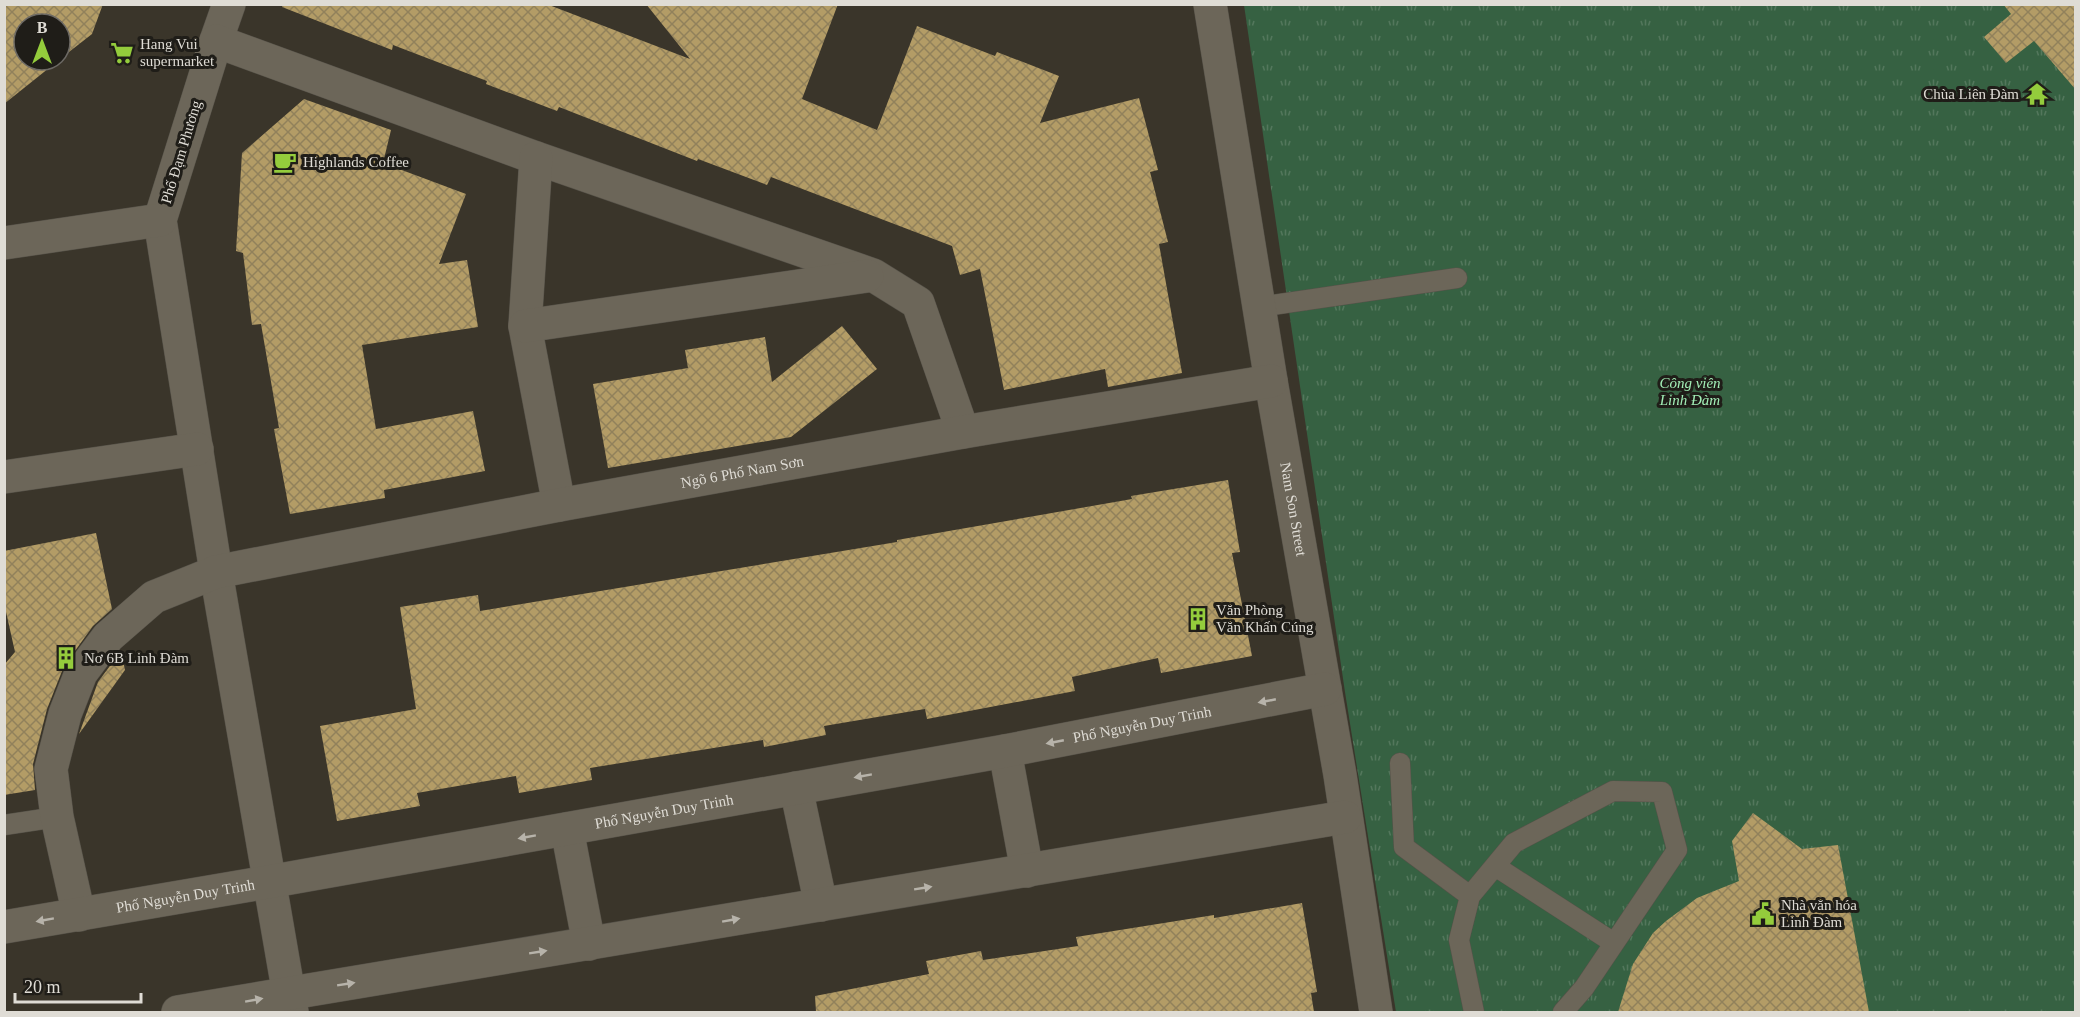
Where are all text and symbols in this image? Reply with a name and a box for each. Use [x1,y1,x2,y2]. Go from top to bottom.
north arrow [12,12,72,72]
text: B [37,19,48,36]
place label: Hang Vui supermarket [140,36,215,69]
supermarket icon: Hang Vui supermarket [109,40,135,66]
temple icon: Chùa Liên Đàm [2024,81,2050,107]
place label: Chùa Liên Đàm [1923,86,2019,102]
street label: Phố Đạm Phương [158,98,204,205]
cafe icon: Highlands Coffee [272,149,298,175]
place label: Highlands Coffee [303,154,409,170]
park label: Công viên Linh Đàm [1659,375,1721,408]
street label: Ngõ 6 Phố Nam Sơn [679,453,805,491]
street label: Nam Son Street [1277,461,1310,558]
place label: Văn Phòng Văn Khấn Cúng [1216,602,1314,635]
building icon: Văn Phòng Văn Khấn Cúng [1185,606,1211,632]
building icon: Nơ 6B Linh Đàm [53,645,79,671]
place label: Nơ 6B Linh Đàm [84,650,189,666]
one-way arrow [1257,697,1276,706]
street label: Phố Nguyễn Duy Trinh [1072,703,1213,746]
one-way arrow [1045,738,1064,747]
one-way arrow [854,772,873,781]
street label: Phố Nguyễn Duy Trinh [593,791,735,832]
one-way arrow [517,833,536,842]
street label: Phố Nguyễn Duy Trinh [115,876,256,916]
one-way arrow [914,883,933,892]
place label: Nhà văn hóa Linh Đàm [1781,897,1857,930]
public building icon: Nhà văn hóa Linh Đàm [1750,901,1776,927]
one-way arrow [721,915,740,924]
one-way arrow [35,916,54,925]
one-way arrow [529,948,548,957]
scale bar [15,966,141,1004]
text: 20 m [24,977,61,997]
one-way arrow [337,980,356,989]
one-way arrow [244,995,263,1004]

